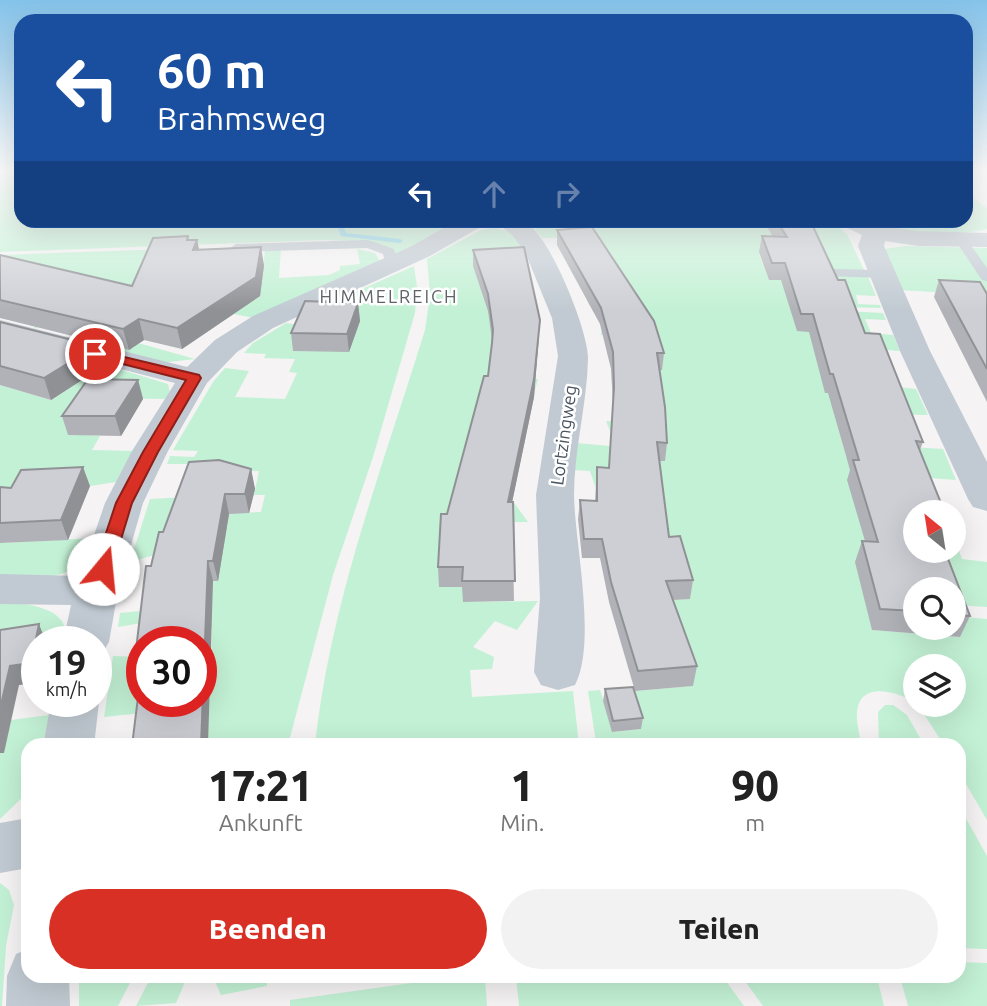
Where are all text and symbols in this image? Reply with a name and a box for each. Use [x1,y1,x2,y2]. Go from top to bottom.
icon: left [42,42,133,133]
text: 60 m [157,42,266,97]
text: Brahmsweg [157,100,327,136]
icon: left [402,175,440,213]
icon: ahead [475,175,513,213]
icon: right [548,175,586,213]
district label: HIMMELREICH [319,286,459,306]
pin [65,324,125,384]
icon: arrive [76,335,114,373]
street label: Lortzingweg [546,384,580,486]
north arrow [903,500,966,564]
map controls [903,500,966,717]
position arrow [66,532,140,606]
button: search [903,577,966,640]
speed limit sign: 30 [126,626,217,717]
text: 19 [47,642,86,682]
button: layers [903,654,966,717]
text: km/h [46,679,87,699]
text: 17:21 [208,762,313,809]
text: 1 [510,762,534,809]
text: 90 [732,762,779,809]
text: Ankunft [219,810,302,835]
text: Min. [500,810,545,835]
text: m [745,810,765,835]
button: Beenden [49,889,487,969]
button: Teilen [501,889,938,969]

